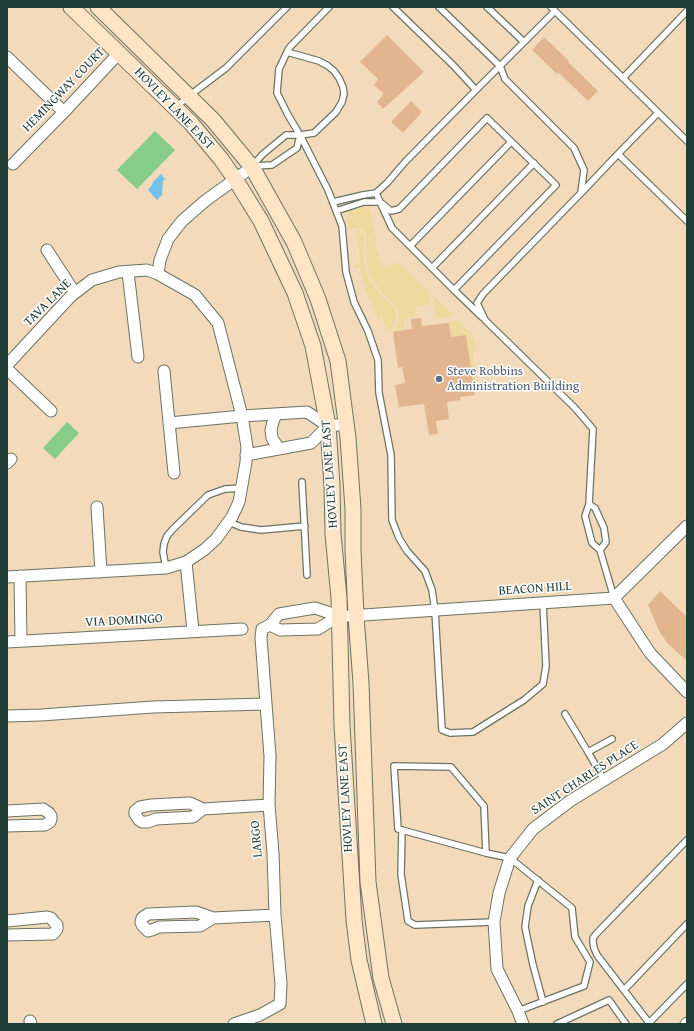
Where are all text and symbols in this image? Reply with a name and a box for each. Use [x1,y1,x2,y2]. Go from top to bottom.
street label: HEMINGWAY COURT [20,44,108,136]
street label: HOVLEY LANE EAST [131,65,217,153]
street label: TAVA LANE [21,276,75,330]
place label: Steve Robbins Administration Building [447,364,579,395]
marker: Steve Robbins Administration Building [434,374,444,384]
street label: HOVLEY LANE EAST [318,419,342,529]
street label: BEACON HILL [498,579,572,599]
street label: VIA DOMINGO [85,611,163,631]
street label: SAINT CHARLES PLACE [528,737,642,819]
street label: HOVLEY LANE EAST [335,743,357,853]
street label: LARGO [248,820,266,858]

